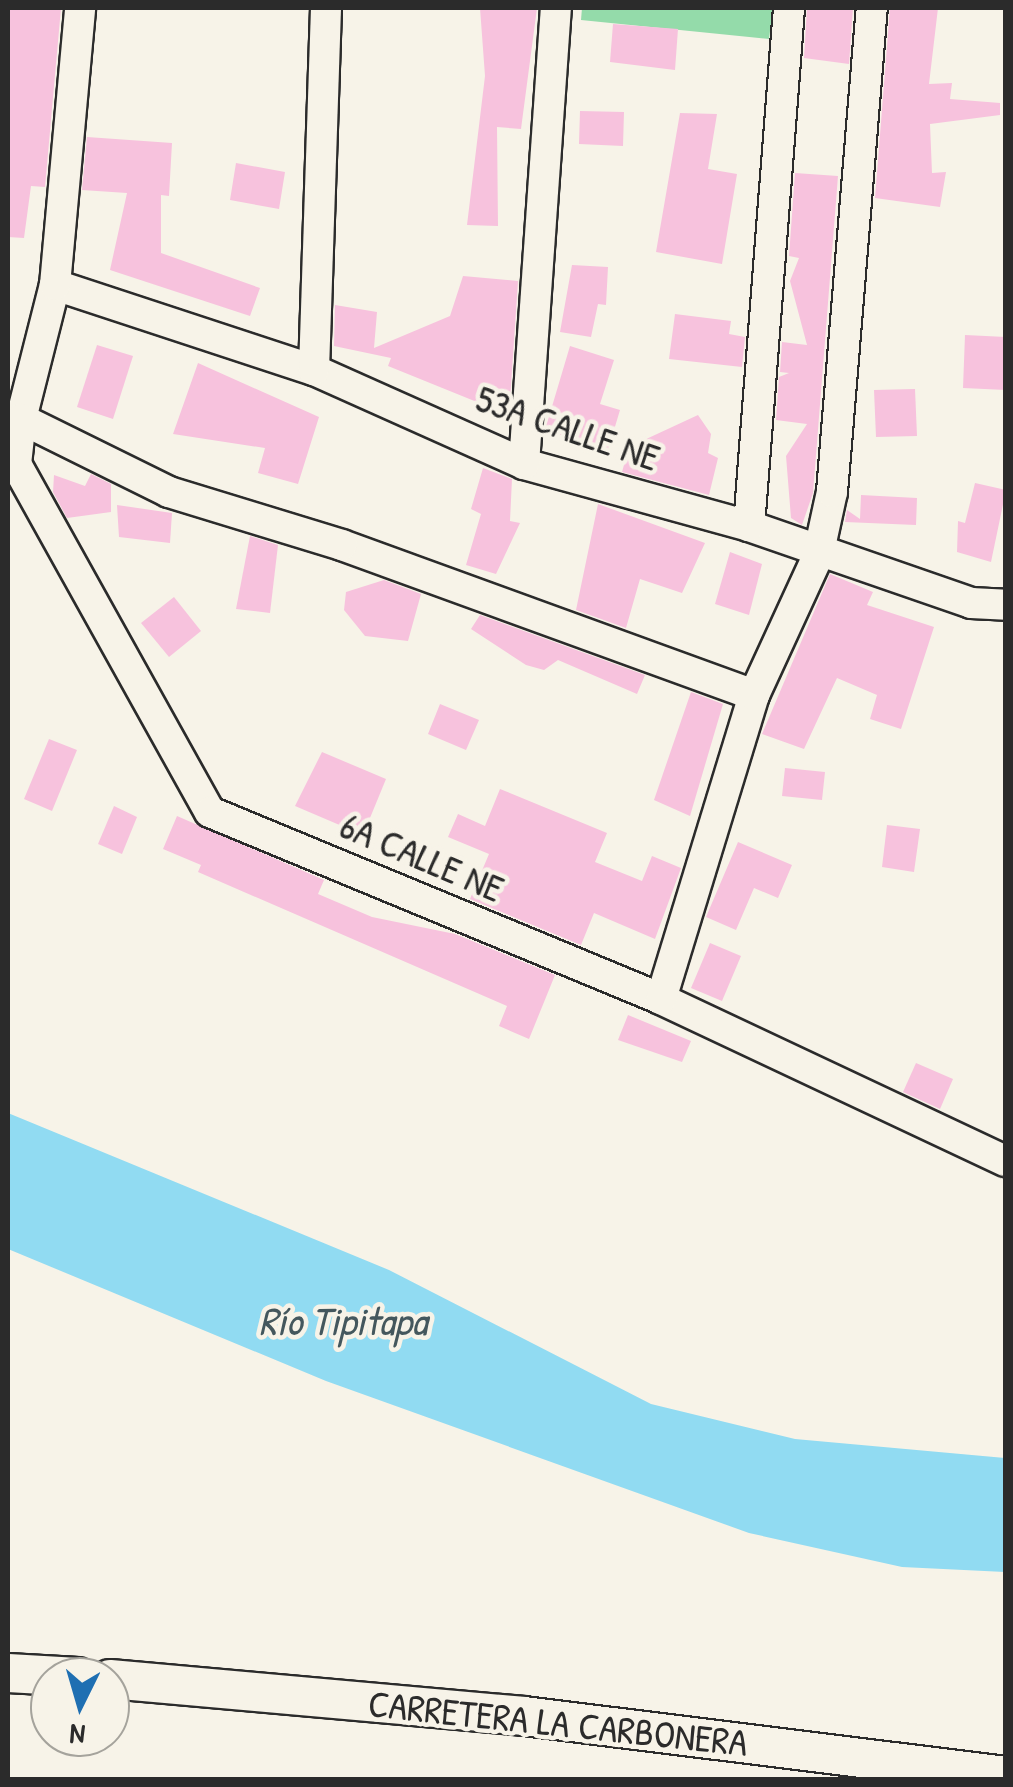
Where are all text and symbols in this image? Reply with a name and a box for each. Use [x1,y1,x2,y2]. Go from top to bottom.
street label: 53A CALLE NE [470,375,666,481]
street label: 6A CALLE NE [334,802,510,912]
water label: Río Tipitapa [259,1296,427,1344]
north arrow [30,1657,130,1757]
street label: CARRETERA LA CARBONERA [366,1680,750,1766]
text: N [68,1715,87,1754]

